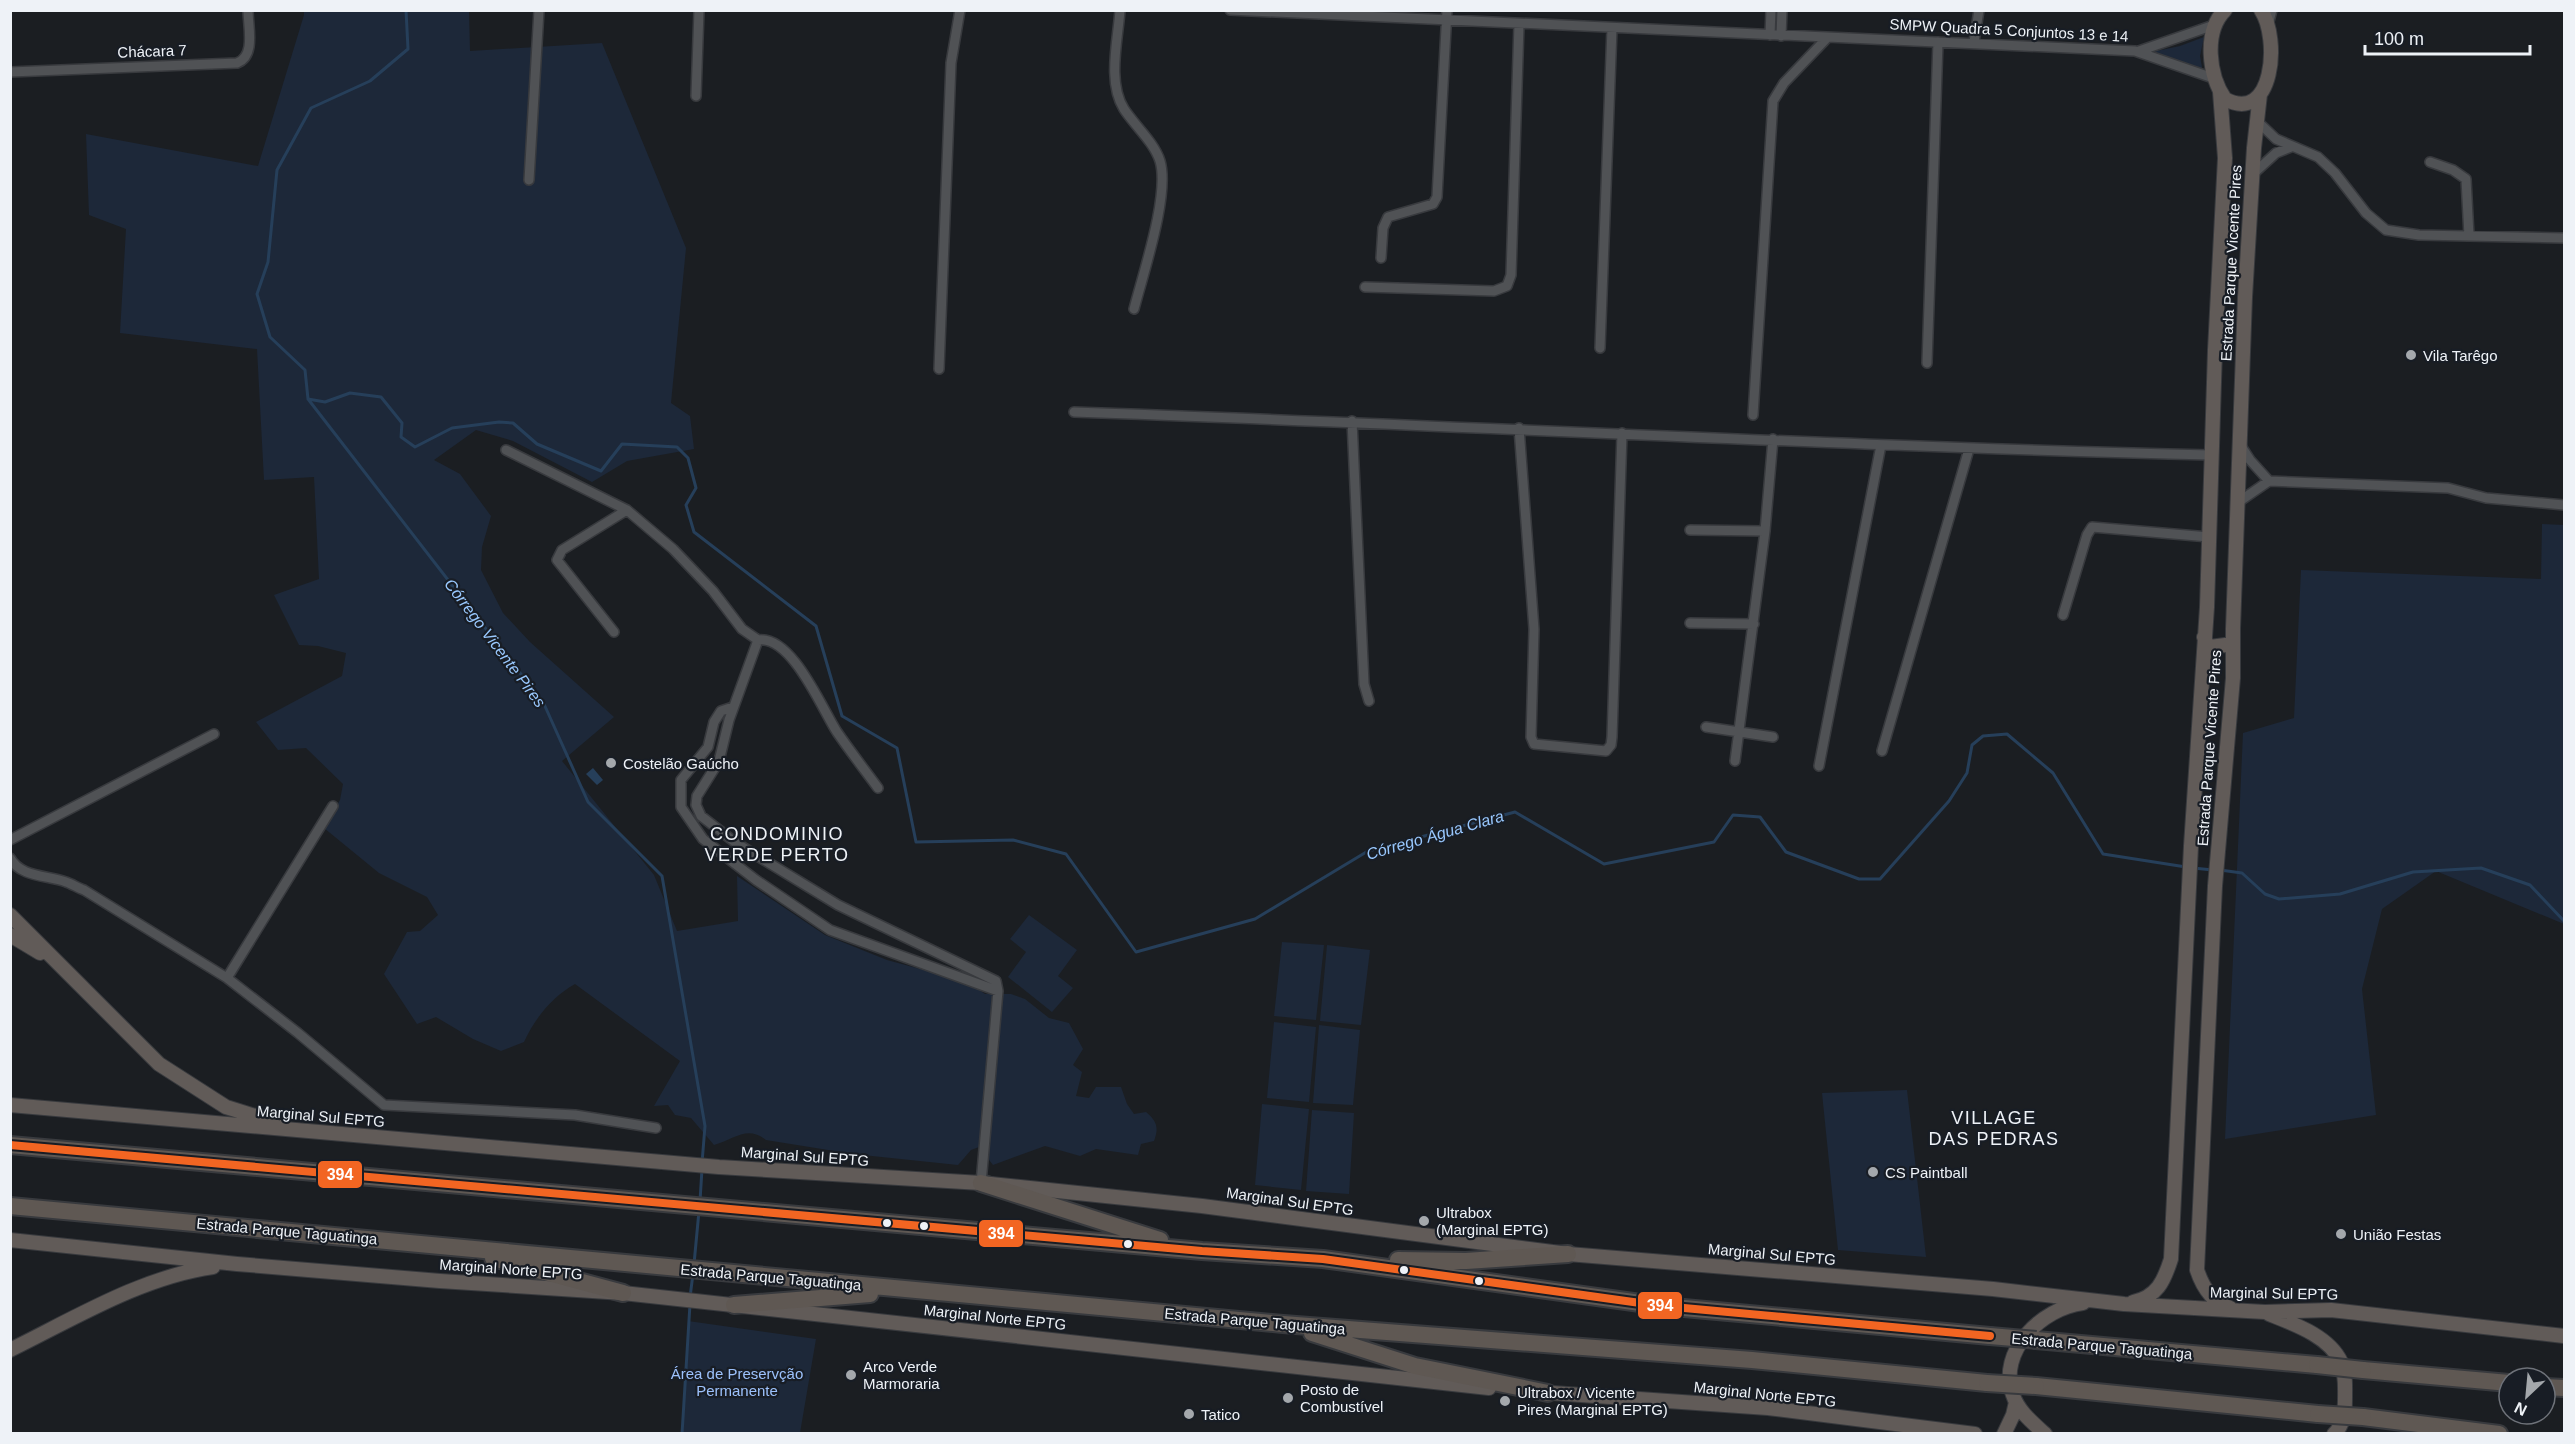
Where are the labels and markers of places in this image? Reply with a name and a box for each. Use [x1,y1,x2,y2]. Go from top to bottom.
place label: Vila Tarêgo [2423,347,2498,364]
marker: Vila Tarêgo [2404,348,2418,362]
place label: Costelão Gaúcho [623,755,739,772]
marker: Costelão Gaúcho [604,756,618,770]
place label: CS Paintball [1885,1164,1968,1181]
marker: CS Paintball [1866,1165,1880,1179]
place label: Ultrabox (Marginal EPTG) [1436,1204,1549,1238]
marker: Ultrabox (Marginal EPTG) [1417,1214,1431,1228]
unlabelled marker [881,1217,893,1229]
unlabelled marker [918,1220,930,1232]
place label: União Festas [2353,1226,2441,1243]
marker: União Festas [2334,1227,2348,1241]
unlabelled marker [1122,1238,1134,1250]
unlabelled marker [1398,1264,1410,1276]
unlabelled marker [1473,1275,1485,1287]
place label: Arco Verde Marmoraria [863,1358,940,1392]
marker: Arco Verde Marmoraria [844,1368,858,1382]
place label: Posto de Combustível [1300,1381,1383,1415]
place label: Ultrabox / Vicente Pires (Marginal EPTG) [1517,1384,1668,1418]
marker: Posto de Combustível [1281,1391,1295,1405]
marker: Ultrabox / Vicente Pires (Marginal EPTG) [1498,1394,1512,1408]
place label: Tatico [1201,1406,1240,1423]
marker: Tatico [1182,1407,1196,1421]

